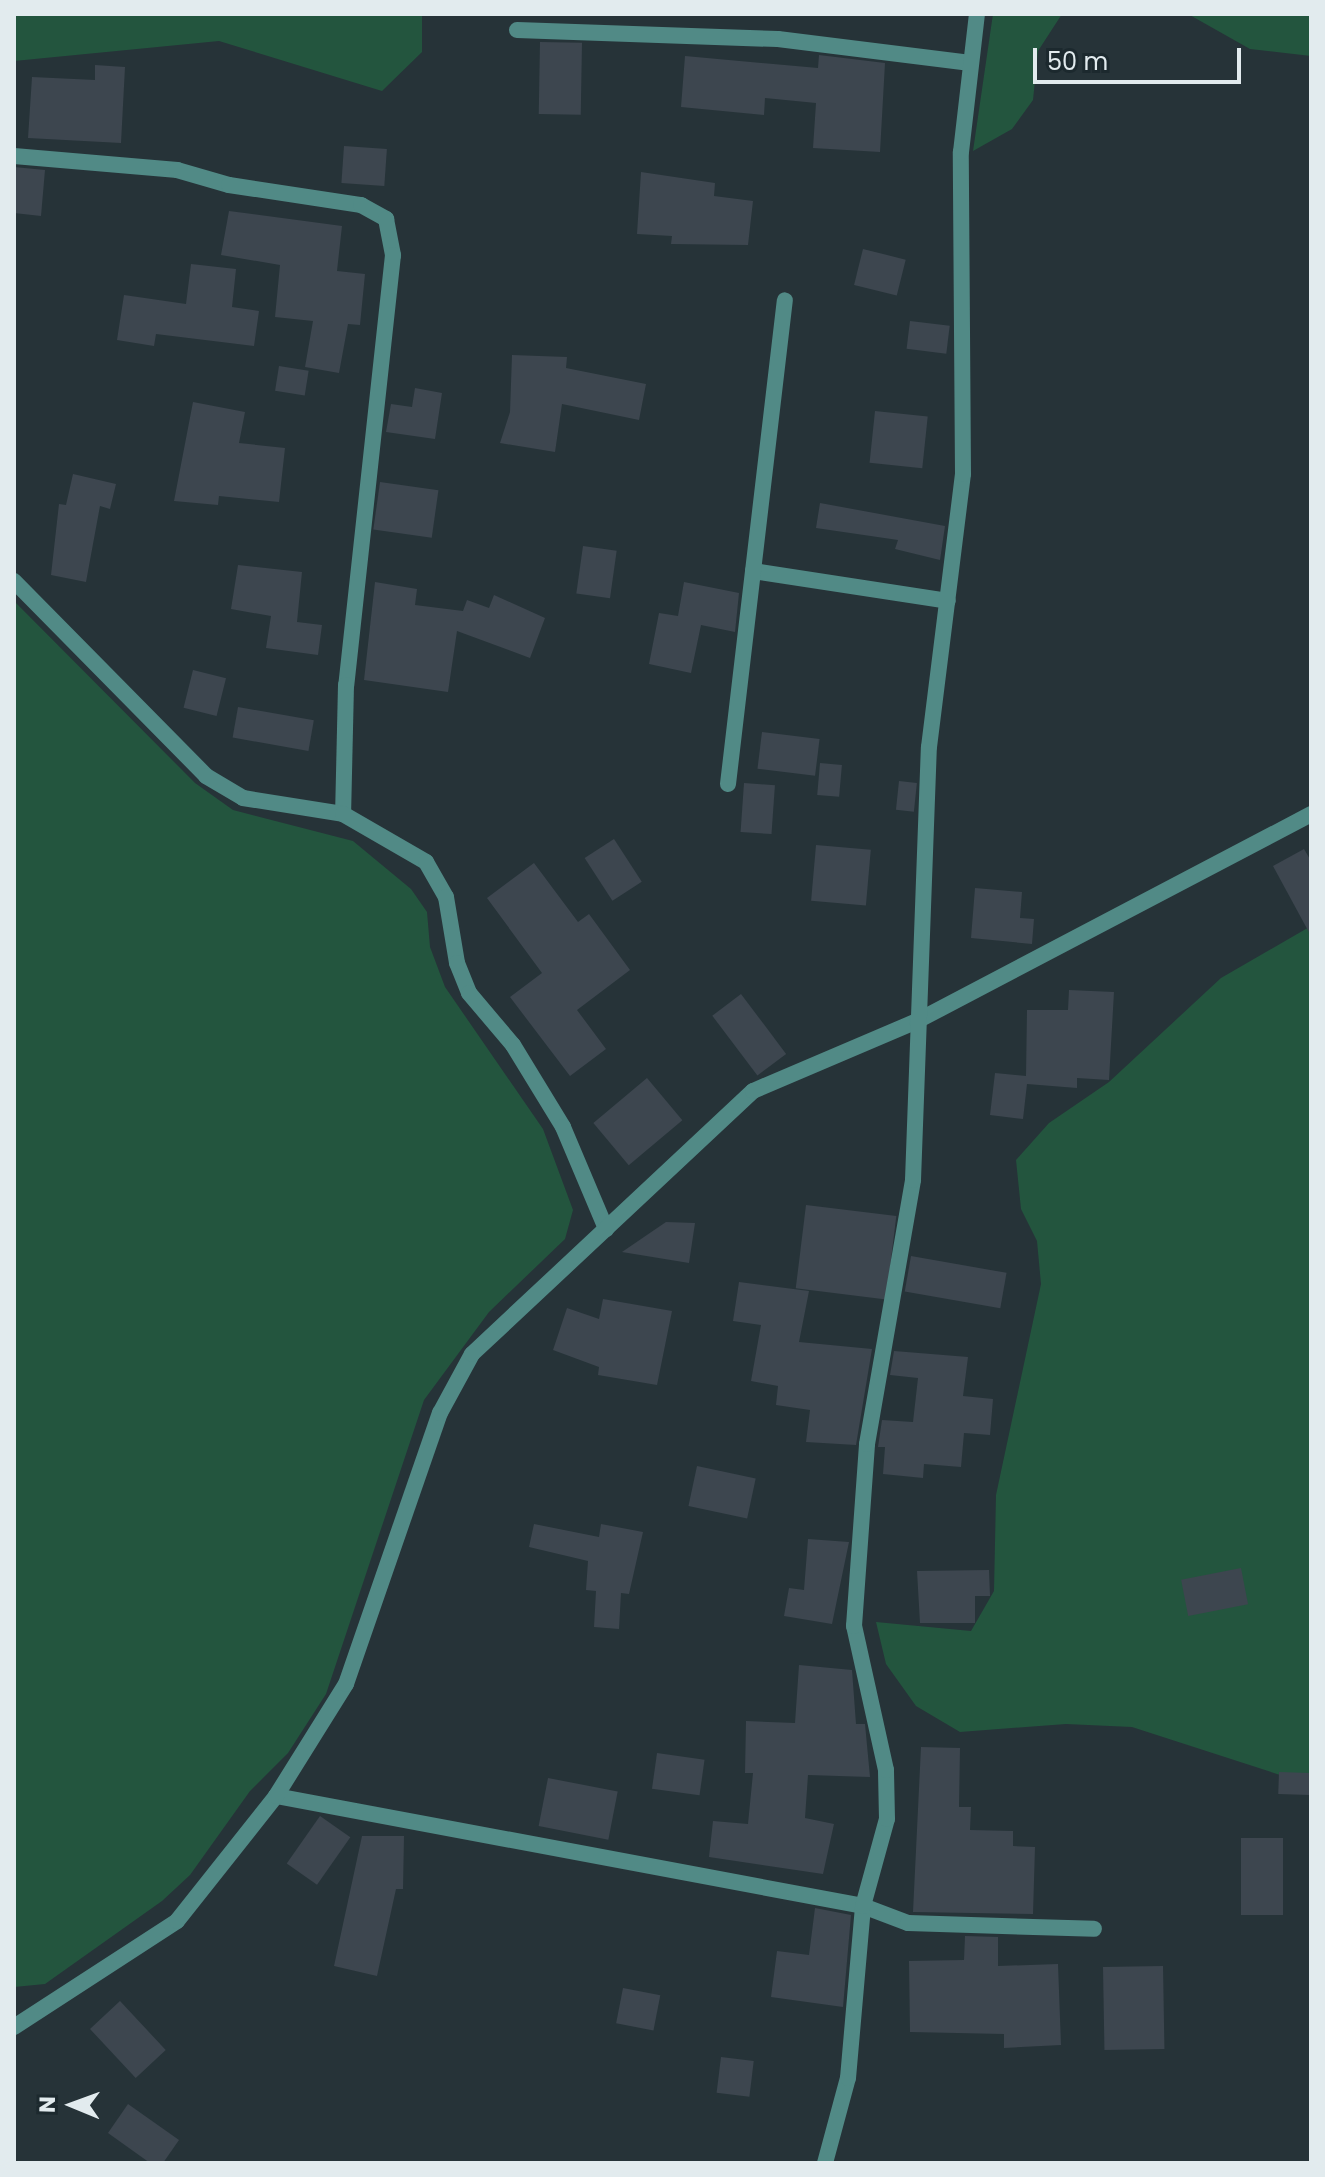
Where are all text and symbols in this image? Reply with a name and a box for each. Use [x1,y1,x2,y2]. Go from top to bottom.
scale bar [1037,32,1245,82]
text: 50 m [1047,45,1108,78]
north arrow [32,2065,112,2145]
text: N [32,2096,63,2113]

